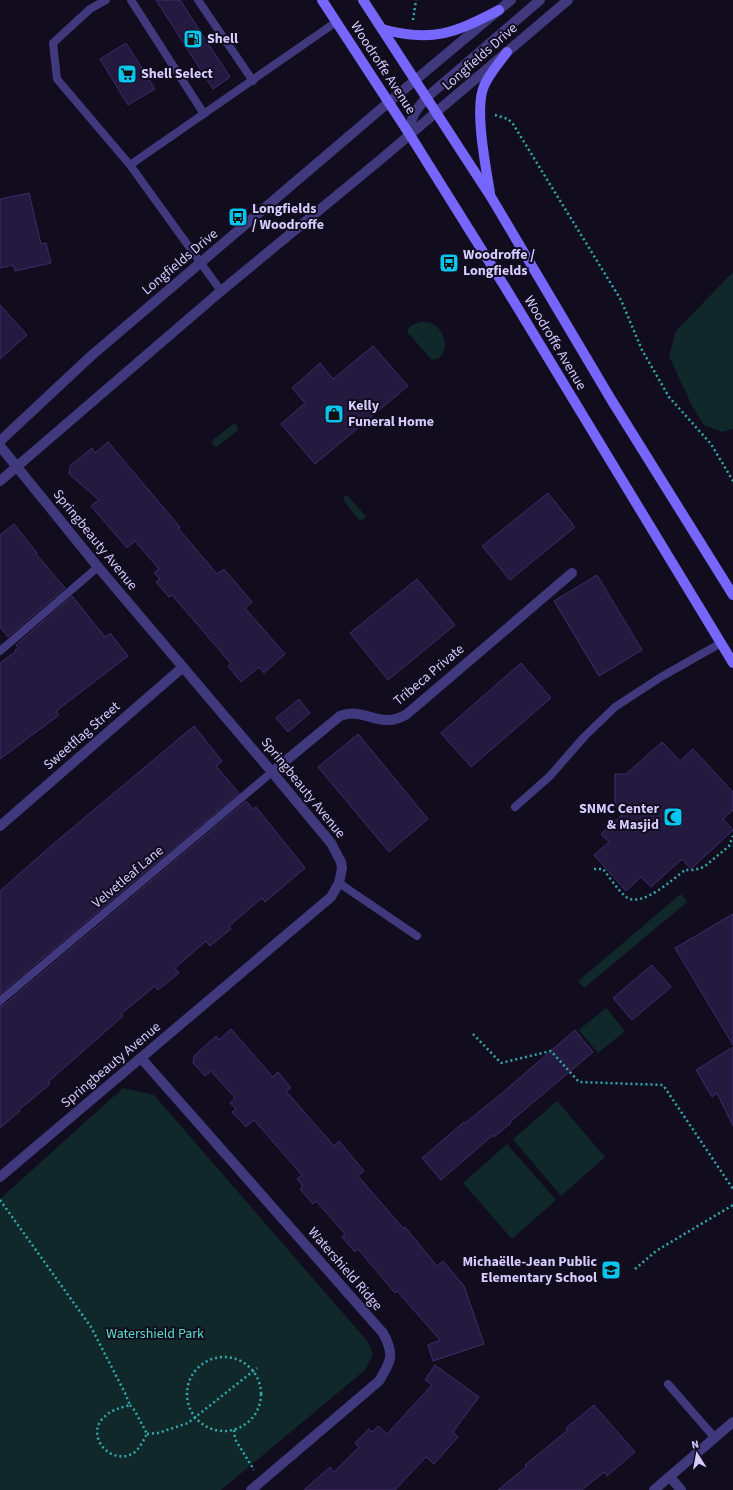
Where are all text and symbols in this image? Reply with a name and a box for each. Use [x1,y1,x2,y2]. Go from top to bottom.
street label: Woodroffe Avenue [345,18,421,118]
street label: Longfields Drive [438,19,522,95]
fuel station icon: Shell [182,28,204,50]
place label: Shell [207,29,238,49]
supermarket icon: Shell Select [116,63,138,85]
place label: Shell Select [141,64,214,84]
place label: Longfields / Woodroffe [252,199,324,235]
bus stop icon: Longfields / Woodroffe [227,206,249,228]
street label: Longfields Drive [138,224,222,300]
place label: Woodroffe / Longfields [463,245,535,281]
bus stop icon: Woodroffe / Longfields [438,252,460,274]
street label: Woodroffe Avenue [519,292,591,394]
place label: Kelly Funeral Home [348,396,434,432]
shop icon: Kelly Funeral Home [323,403,345,425]
street label: Springbeauty Avenue [48,485,142,595]
street label: Tribeca Private [389,639,469,711]
street label: Sweetflag Street [39,697,125,775]
street label: Springbeauty Avenue [256,733,350,843]
place label: SNMC Center & Masjid [579,799,659,835]
mosque icon: SNMC Center & Masjid [662,806,684,828]
street label: Velvetleaf Lane [88,841,168,913]
street label: Springbeauty Avenue [57,1017,165,1113]
street label: Watershield Ridge [303,1223,387,1315]
place label: Michaëlle-Jean Public Elementary School [462,1252,597,1288]
school or university icon: Michaëlle-Jean Public Elementary School [600,1259,622,1281]
park label: Watershield Park [106,1324,204,1344]
north arrow [677,1434,717,1474]
text: N [690,1437,700,1453]

